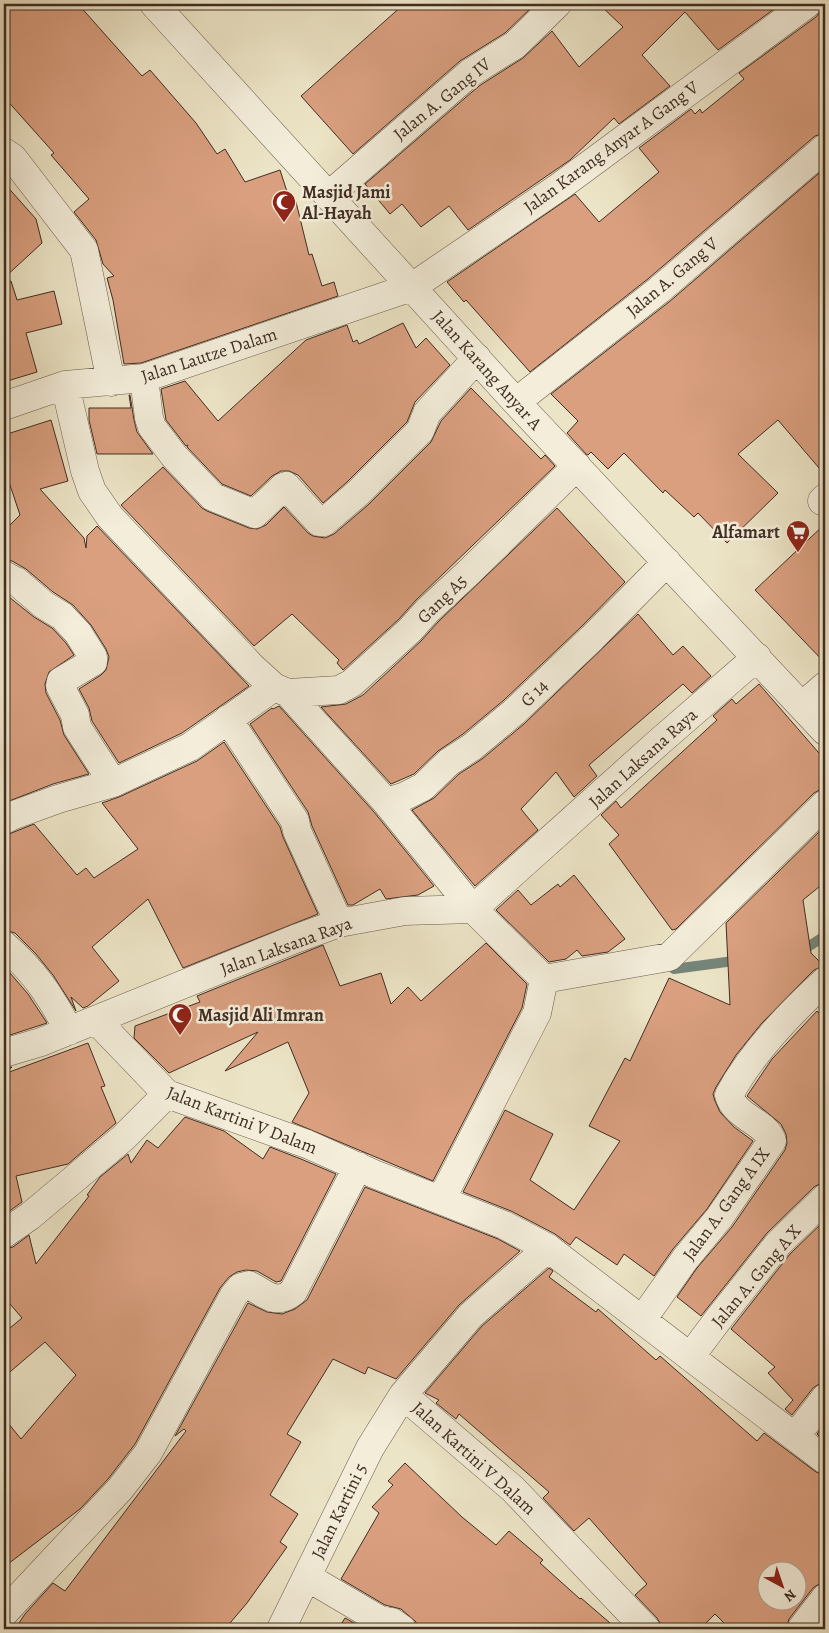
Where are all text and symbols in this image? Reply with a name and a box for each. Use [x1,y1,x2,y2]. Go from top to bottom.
street label: Jalan A. Gang IV [388,52,496,146]
street label: Jalan Karang Anyar A Gang V [519,75,703,219]
place label: Masjid Jami Al-Hayah [301,180,391,225]
mosque icon: Masjid Jami Al-Hayah [271,189,297,223]
street label: Jalan A. Gang V [621,232,723,322]
street label: Jalan Karang Anyar A [427,305,548,436]
street label: Jalan Lautze Dalam [138,322,280,388]
supermarket icon: Alfamart [785,519,811,553]
place label: Alfamart [711,520,780,544]
street label: Gang A5 [412,569,472,629]
street label: G 14 [515,674,553,712]
street label: Jalan Laksana Raya [583,702,703,813]
street label: Jalan Laksana Raya [217,911,356,981]
mosque icon: Masjid Ali Imran [167,1002,193,1036]
place label: Masjid Ali Imran [198,1003,324,1027]
street label: Jalan Kartini V Dalam [163,1080,321,1160]
street label: Jalan A. Gang A IX [677,1143,775,1265]
street label: Jalan A. Gang A X [706,1219,806,1333]
street label: Jalan Kartini V Dalam [407,1396,541,1520]
street label: Jalan Kartini 5 [306,1459,372,1563]
north arrow [756,1560,806,1610]
text: N [780,1585,800,1606]

